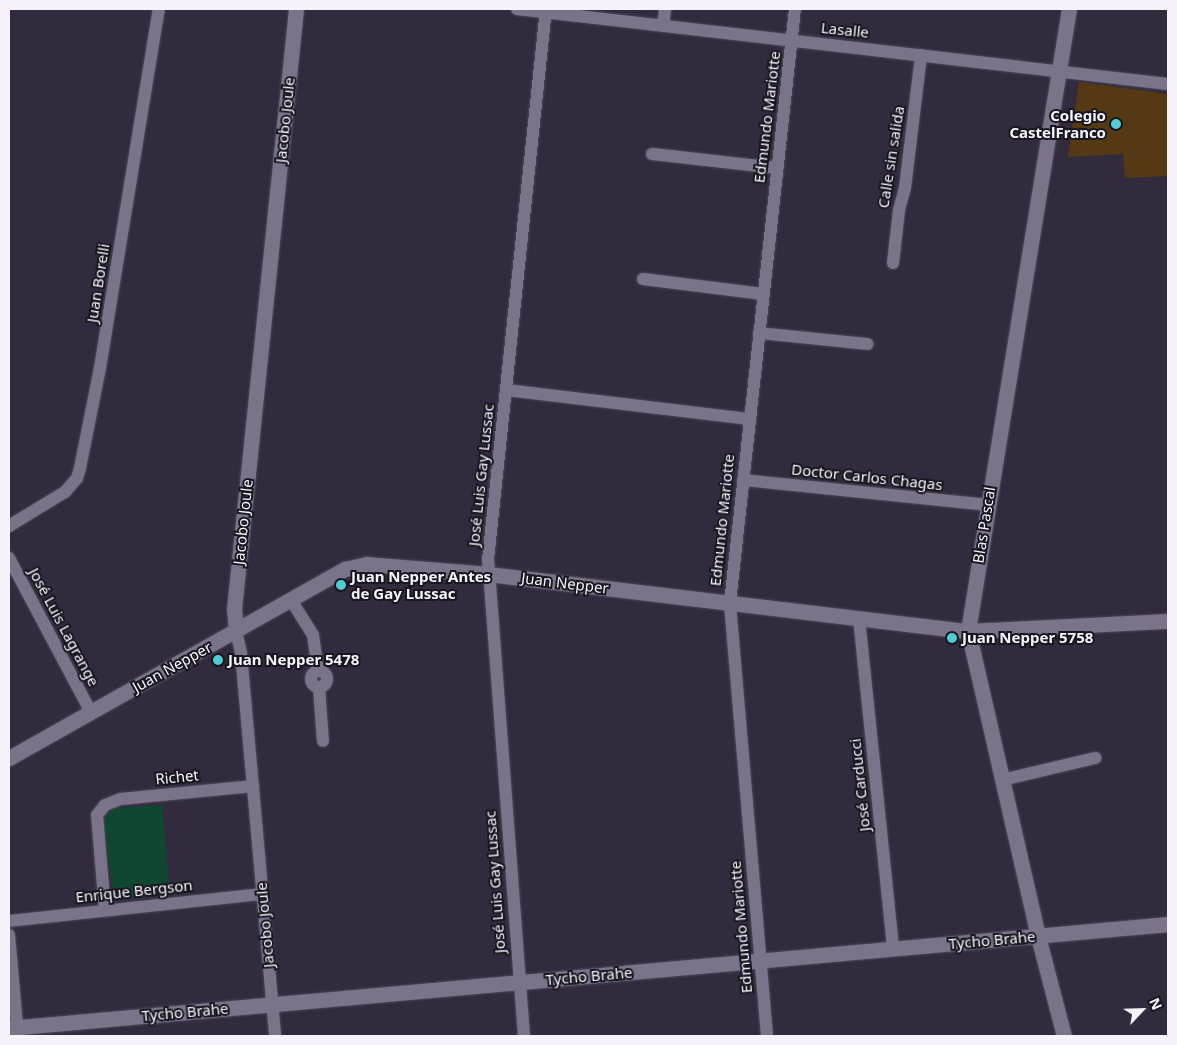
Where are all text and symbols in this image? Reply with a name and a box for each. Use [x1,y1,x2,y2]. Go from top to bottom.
street label: Lasalle [820,19,870,41]
street label: Edmundo Mariotte [750,50,784,184]
street label: Jacobo Joule [272,76,298,164]
street label: Calle sin salida [874,105,908,209]
place label: Colegio CastelFranco [1009,106,1106,141]
marker: Colegio CastelFranco [1110,118,1122,130]
street label: Juan Borelli [83,242,113,324]
street label: José Luis Gay Lussac [465,403,497,547]
street label: Edmundo Mariotte [706,453,738,587]
street label: Doctor Carlos Chagas [791,460,943,494]
street label: Jacobo Joule [230,478,256,566]
street label: Blas Pascal [969,485,999,565]
street label: José Luis Lagrange [25,565,103,689]
place label: Juan Nepper Antes de Gay Lussac [351,567,491,602]
street label: Juan Nepper [520,569,610,597]
marker: Juan Nepper Antes de Gay Lussac [335,579,347,591]
place label: Juan Nepper 5758 [962,629,1093,647]
marker: Juan Nepper 5758 [946,632,958,644]
street label: Juan Nepper [129,638,215,696]
place label: Juan Nepper 5478 [228,651,359,669]
marker: Juan Nepper 5478 [212,654,224,666]
street label: José Carducci [846,738,874,832]
street label: Richet [154,766,200,788]
street label: José Luis Gay Lussac [481,810,509,954]
street label: Edmundo Mariotte [726,860,756,994]
street label: Enrique Bergson [75,876,193,906]
street label: Jacobo Joule [252,882,278,968]
street label: Tycho Brahe [948,927,1036,953]
street label: Tycho Brahe [545,963,633,989]
north arrow [1117,985,1167,1035]
text: N [1145,995,1167,1013]
street label: Tycho Brahe [141,999,229,1025]

